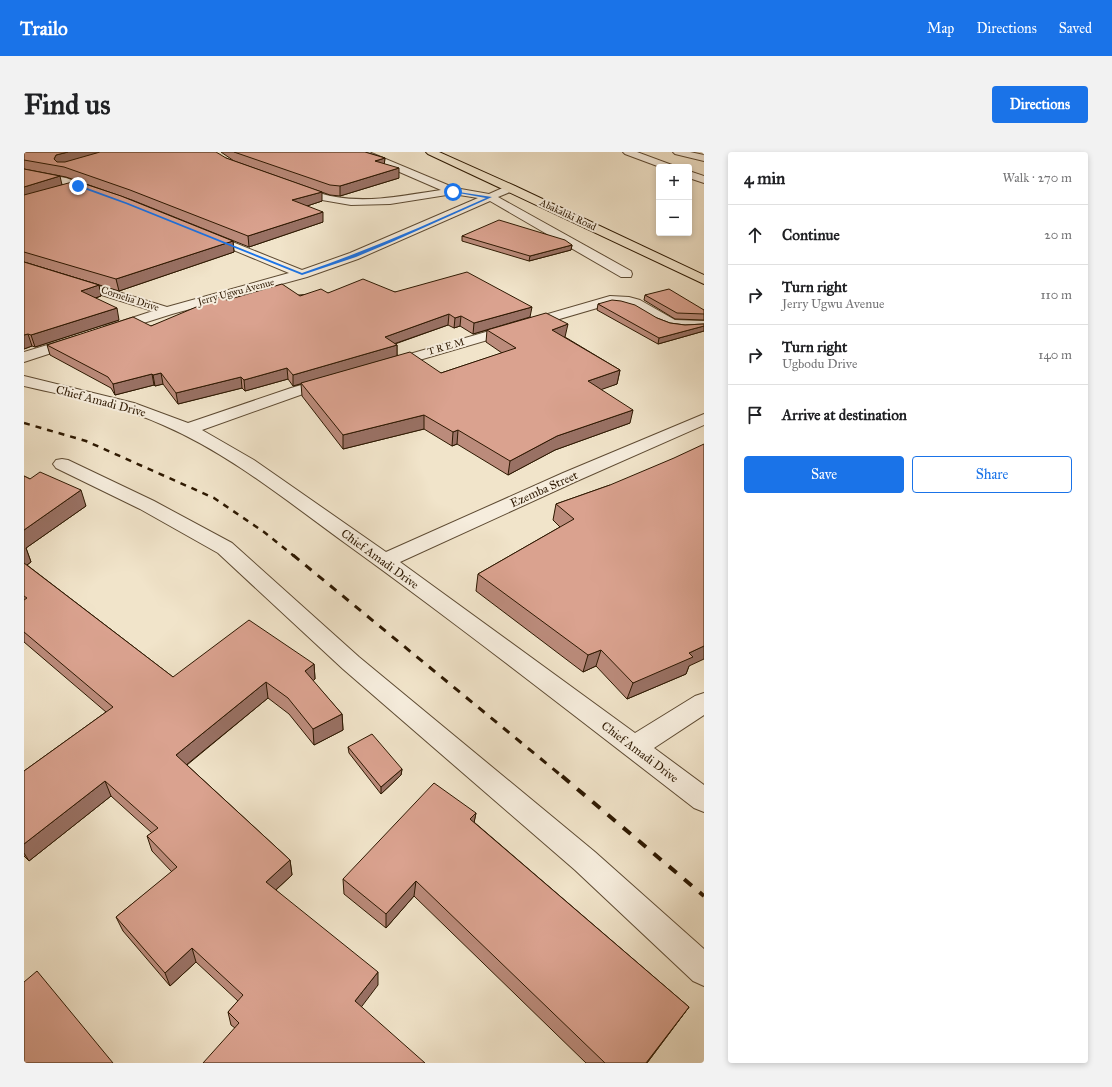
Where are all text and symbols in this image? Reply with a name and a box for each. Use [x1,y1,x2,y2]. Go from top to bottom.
text: Trailo [20,17,68,40]
text: Map [927,20,954,37]
text: Directions [976,20,1037,37]
text: Saved [1059,20,1092,37]
button: Directions [992,86,1088,123]
text: Find us [24,87,110,122]
map controls [656,164,692,236]
button: + [656,164,692,200]
text: 4 min [744,168,785,189]
text: Walk · 270 m [1003,170,1072,186]
route end [69,177,87,195]
route start [444,183,462,201]
street label: Abakaliki Road [537,196,598,233]
button: − [656,200,692,236]
icon: ahead [744,224,766,246]
text: Continue [782,226,840,244]
text: 20 m [1044,227,1072,243]
street label: Jerry Ugwu Avenue [195,276,276,309]
text: Turn right [782,278,847,296]
street label: Cornelia Drive [100,284,160,314]
icon: right [744,284,766,306]
text: 110 m [1040,287,1072,303]
text: Jerry Ugwu Avenue [782,296,885,312]
street label: T R E M [426,336,466,358]
text: Turn right [782,338,847,356]
icon: right [744,344,766,366]
text: 140 m [1038,347,1072,363]
text: Ugbodu Drive [782,356,857,372]
street label: Chief Amadi Drive [54,382,148,420]
icon: arrive [744,404,766,426]
text: Arrive at destination [782,406,907,424]
button: Save [744,456,904,493]
button: Share [912,456,1072,493]
street label: Ezemba Street [508,468,581,510]
street label: Chief Amadi Drive [338,526,422,592]
street label: Chief Amadi Drive [599,719,681,785]

